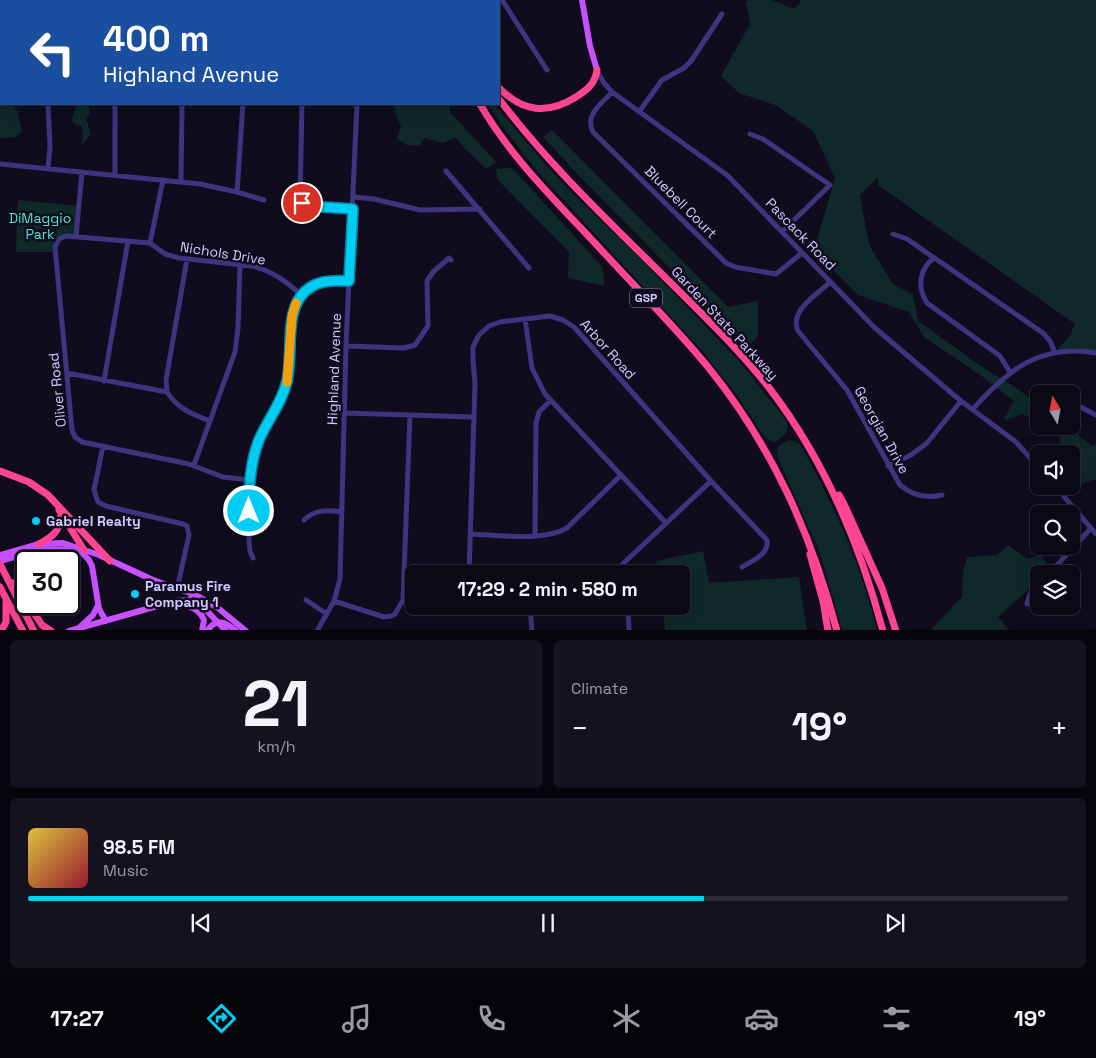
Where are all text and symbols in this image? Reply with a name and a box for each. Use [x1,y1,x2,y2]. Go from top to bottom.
text: 400 m [103,17,209,61]
icon: left [20,20,85,85]
text: Highland Avenue [103,60,279,88]
street label: Bluebell Court [641,162,721,242]
pin [281,182,323,224]
icon: arrive [288,189,316,217]
street label: Pascack Road [762,194,840,274]
park label: DiMaggio Park [9,209,71,243]
street label: Nichols Drive [179,237,267,269]
street label: Garden State Parkway [668,262,782,384]
road number: GSP [630,288,662,308]
street label: Highland Avenue [323,313,345,425]
street label: Arbor Road [576,315,640,383]
street label: Oliver Road [44,352,70,428]
street label: Georgian Drive [851,383,913,477]
north arrow [1030,385,1080,435]
map controls [1030,385,1080,615]
button: sound [1030,445,1080,495]
position arrow [222,484,274,536]
button: search [1030,505,1080,555]
place label: Gabriel Realty [46,512,141,530]
marker: Gabriel Realty [30,515,42,527]
speed limit sign: 30 [15,550,80,615]
button: layers [1030,565,1080,615]
place label: Paramus Fire Company 1 [145,577,231,611]
text: 17:29 · 2 min · 580 m [457,577,638,602]
marker: Paramus Fire Company 1 [129,588,141,600]
text: 21 [243,662,311,745]
text: Climate [571,678,628,699]
text: 19° [792,703,847,751]
text: − [571,710,588,746]
text: + [1051,710,1068,746]
text: km/h [257,736,296,757]
text: 98.5 FM [103,835,175,860]
text: Music [103,860,149,881]
icon: previous [187,909,215,937]
icon: pause [534,909,562,937]
icon: next [881,909,909,937]
icon: directions [204,1001,239,1036]
icon: music [339,1001,374,1036]
icon: phone [474,1001,509,1036]
icon: climate [609,1001,644,1036]
icon: car [744,1001,779,1036]
icon: filters [879,1001,914,1036]
text: 17:27 [50,1004,104,1032]
text: 19° [1014,1004,1046,1032]

